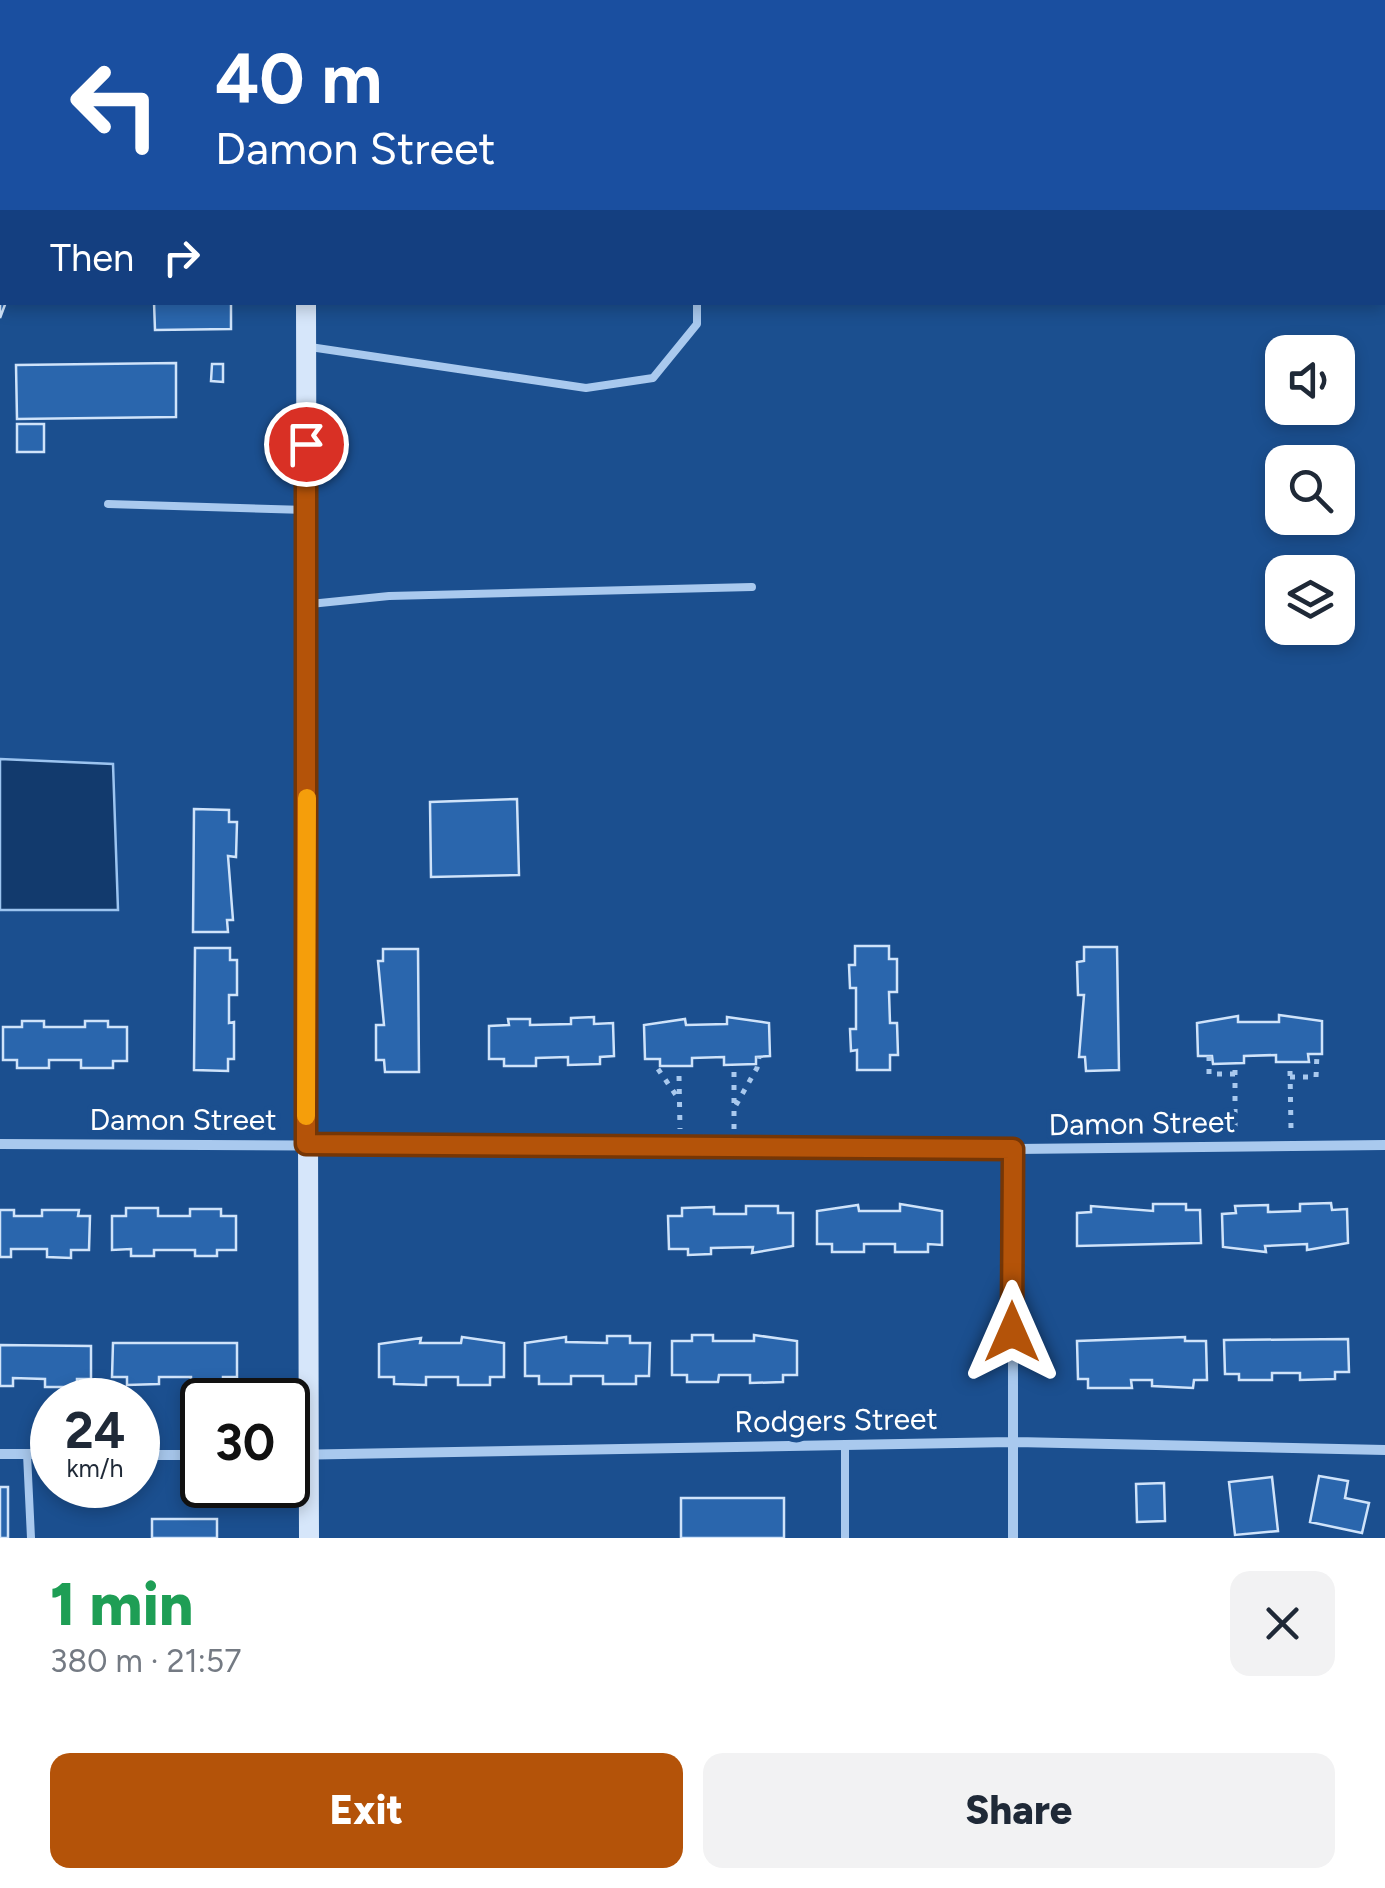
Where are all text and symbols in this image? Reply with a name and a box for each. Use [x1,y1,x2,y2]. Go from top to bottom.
text: 40 m [215,36,382,121]
icon: left [50,40,180,170]
text: Damon Street [215,121,496,175]
icon: right [154,230,209,285]
text: Then [50,235,134,281]
map controls [1265,335,1355,645]
button: sound [1265,335,1355,425]
pin [264,402,349,487]
icon: arrive [279,417,334,472]
button: search [1265,445,1355,535]
button: layers [1265,555,1355,645]
street label: Damon Street [89,1101,277,1138]
street label: Damon Street [1048,1103,1236,1143]
position arrow [960,1280,1064,1384]
speed limit sign: 30 [180,1378,310,1508]
text: 24 [65,1400,125,1461]
street label: Rodgers Street [734,1400,938,1440]
text: km/h [66,1453,124,1483]
text: 1 min [50,1568,193,1640]
button: close [1230,1571,1335,1676]
text: 380 m · 21:57 [50,1642,241,1680]
button: Exit [50,1753,683,1868]
button: Share [703,1753,1335,1868]

